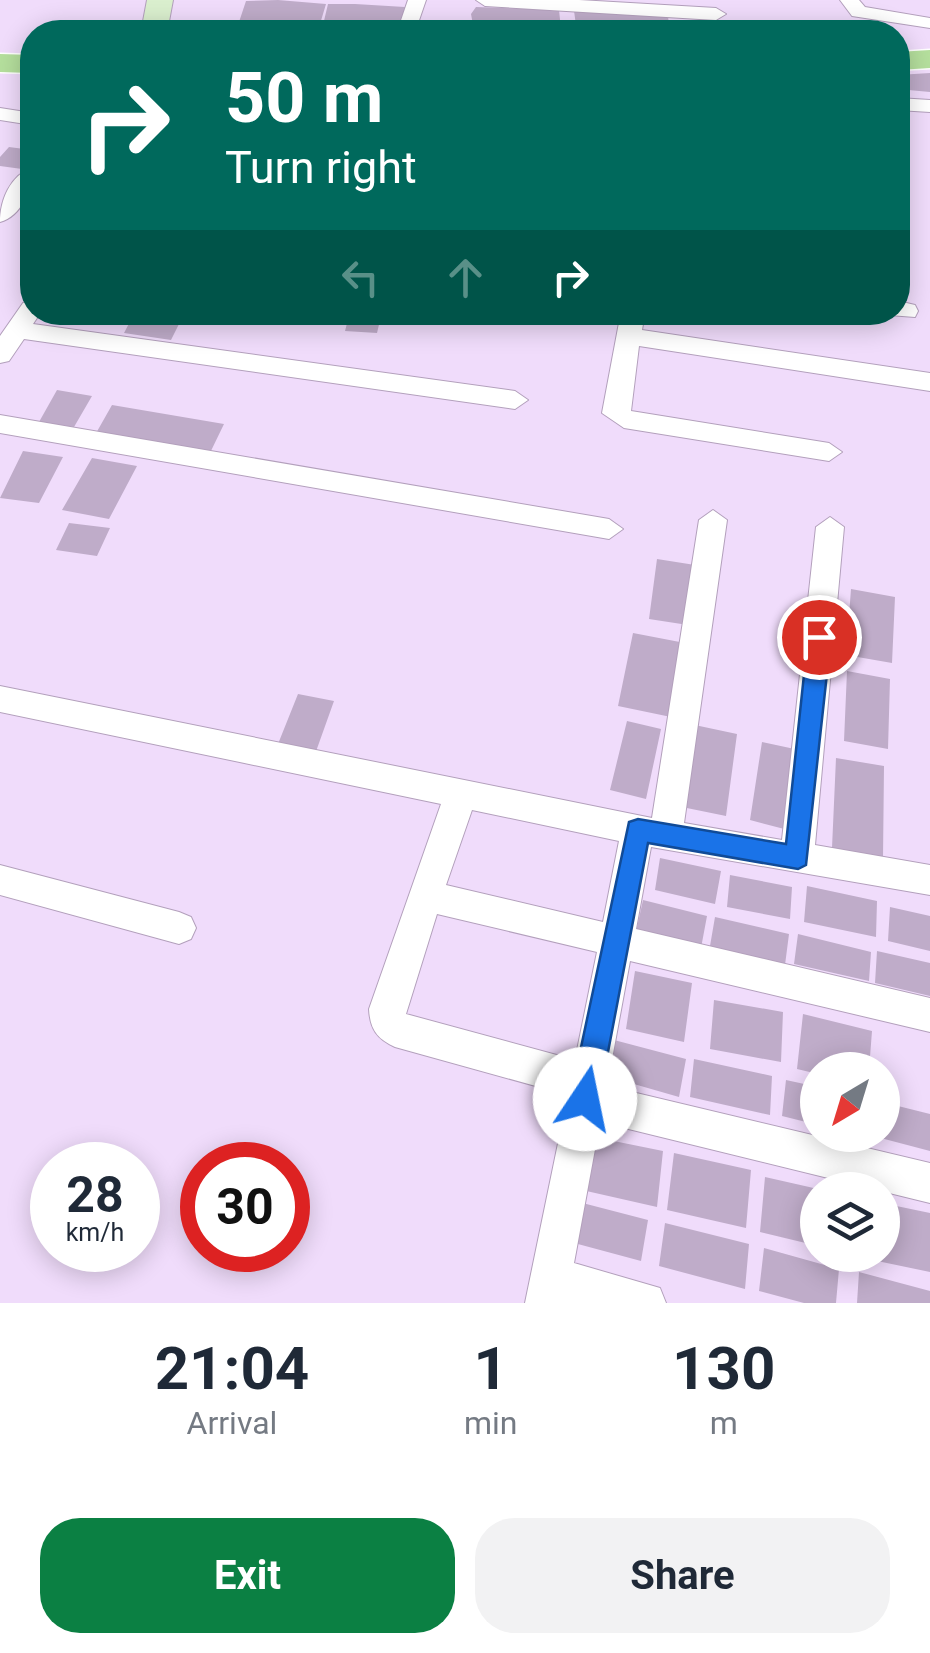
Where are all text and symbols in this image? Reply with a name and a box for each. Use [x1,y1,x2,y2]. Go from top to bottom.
text: 50 m [225,57,383,139]
icon: right [60,60,190,190]
text: Turn right [225,141,417,194]
icon: left [333,250,388,305]
icon: ahead [438,250,493,305]
icon: right [543,250,598,305]
pin [777,595,862,680]
icon: arrive [792,610,847,665]
position arrow [533,1047,637,1151]
north arrow [800,1052,900,1152]
map controls [800,1052,900,1272]
speed limit sign: 30 [180,1142,310,1272]
text: 28 [66,1166,124,1224]
button: layers [800,1172,900,1272]
text: km/h [66,1218,124,1247]
text: 21:04 [155,1333,309,1404]
text: 1 [473,1333,508,1404]
text: 130 [672,1333,775,1404]
text: Arrival [187,1404,277,1442]
text: min [464,1404,517,1442]
text: m [710,1404,738,1442]
button: Exit [40,1518,455,1633]
button: Share [475,1518,890,1633]

